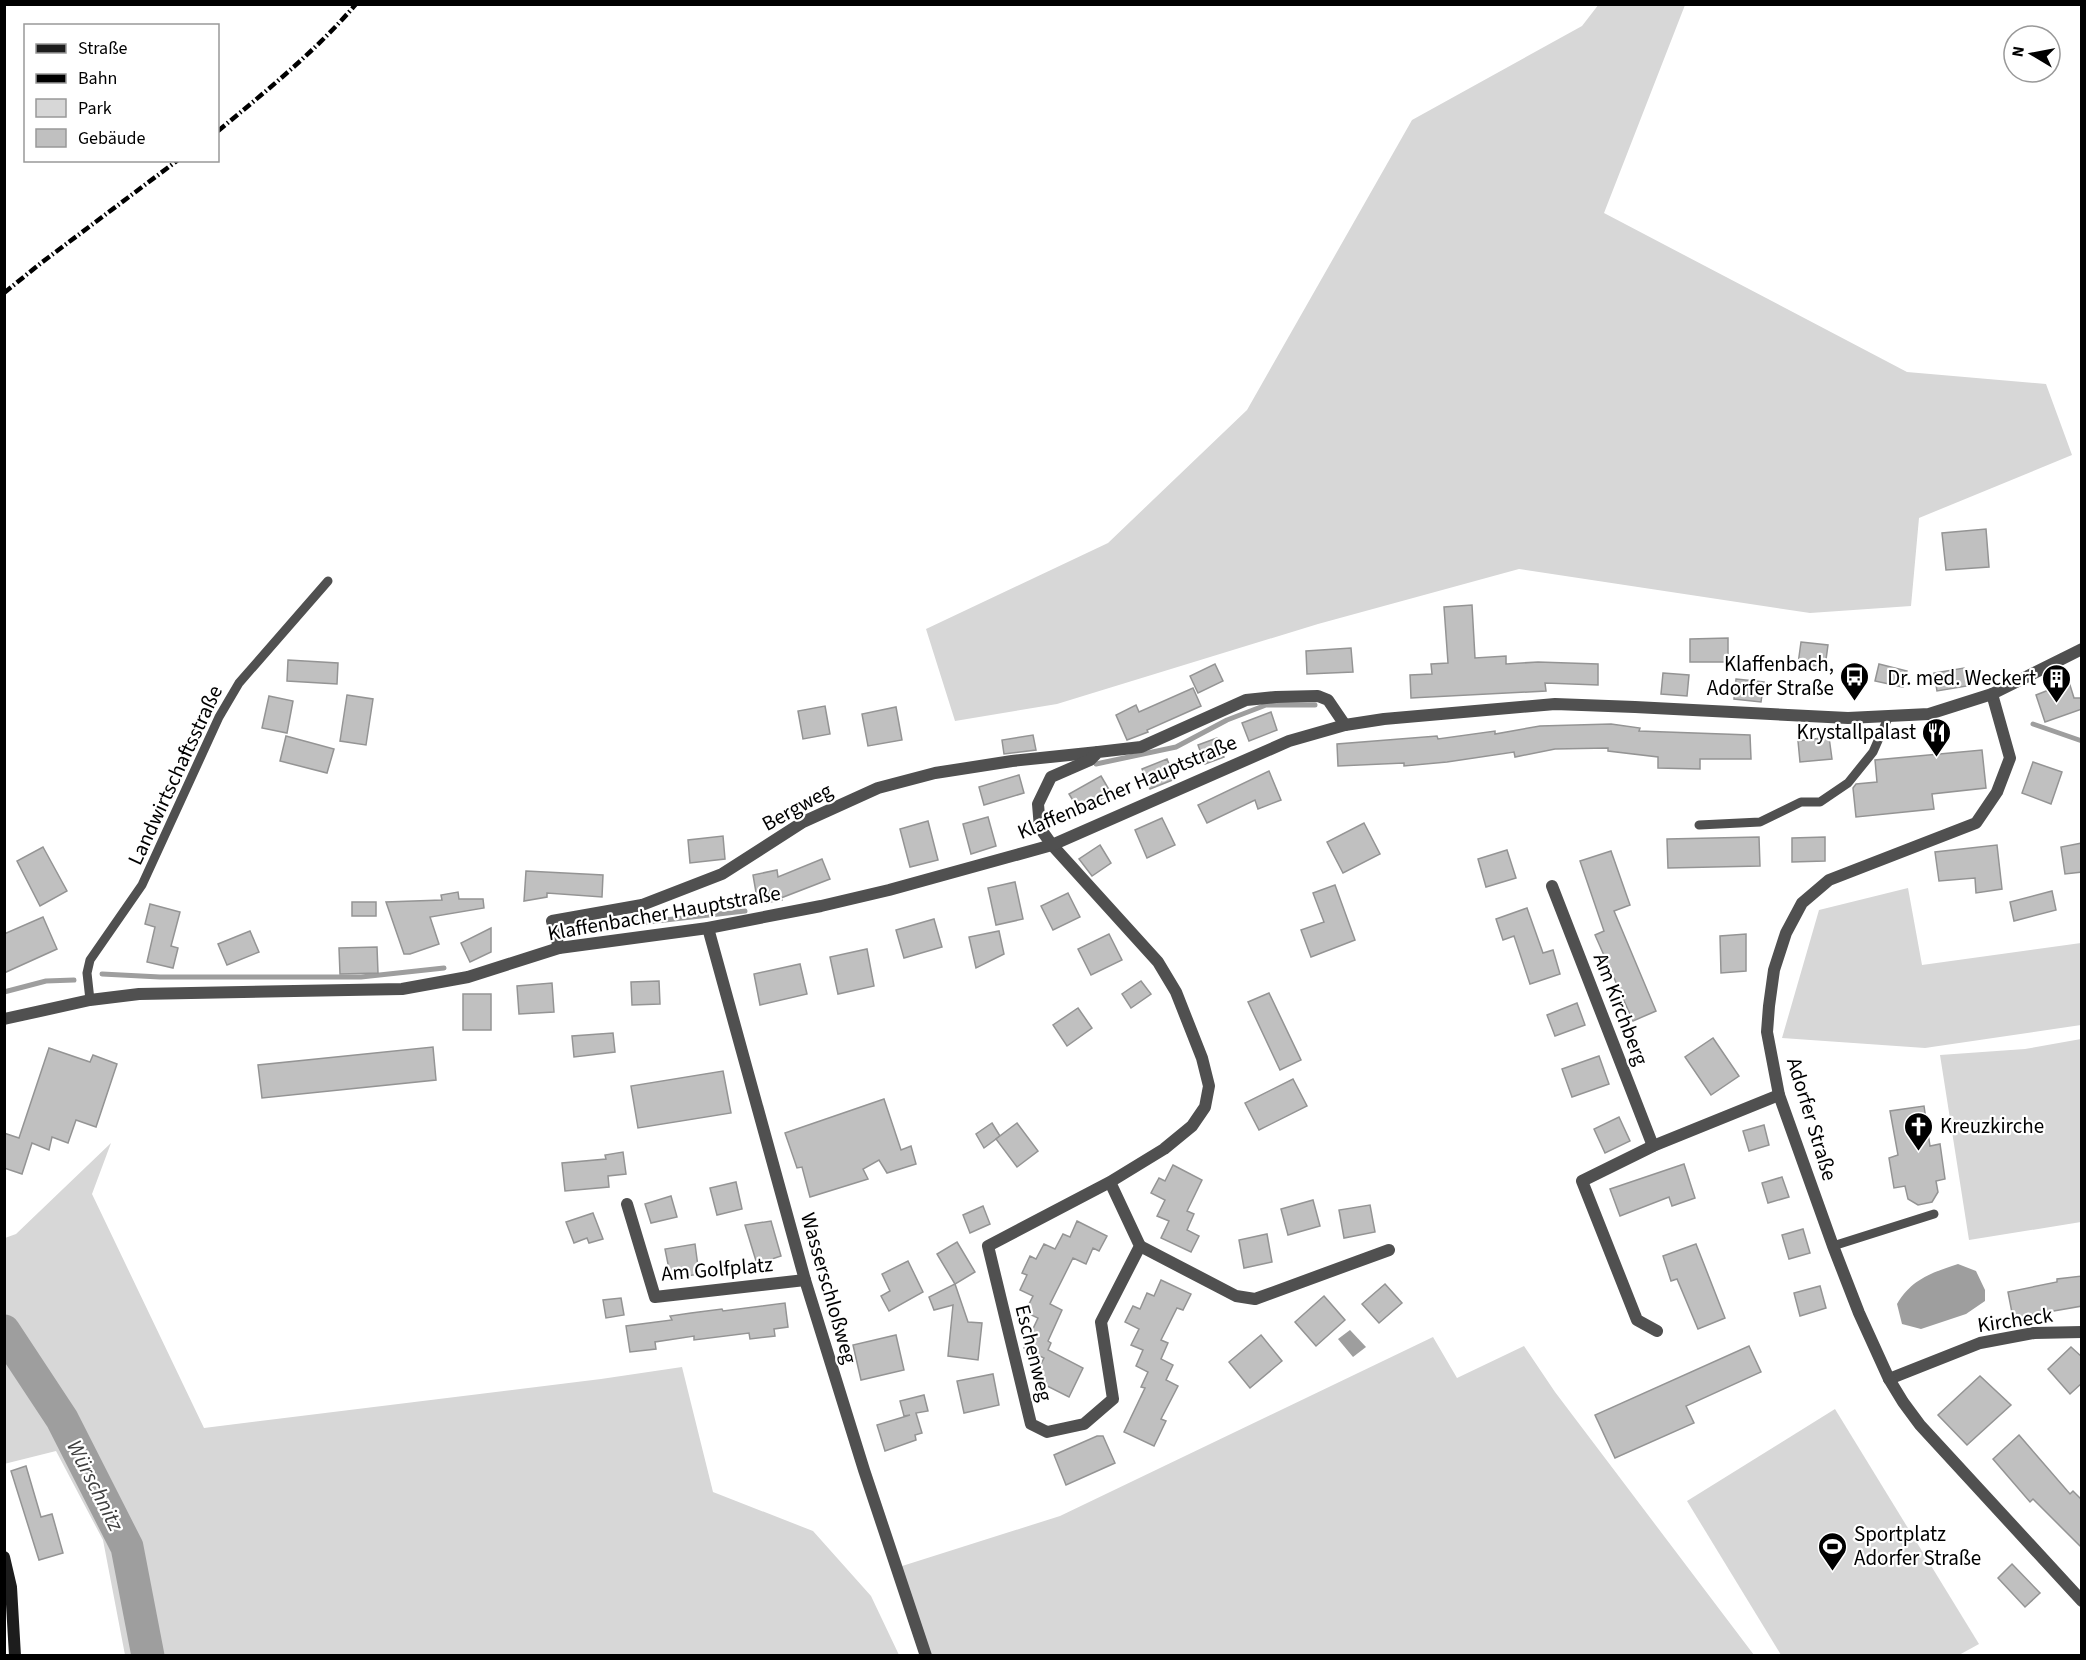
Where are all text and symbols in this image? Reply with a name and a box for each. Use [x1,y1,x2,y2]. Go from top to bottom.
legend [24,24,219,162]
north arrow [2002,24,2062,84]
text: Straße [78,36,128,61]
text: N [2006,44,2030,59]
text: Bahn [78,66,117,91]
text: Park [78,96,112,121]
text: Gebäude [78,126,146,151]
place label: Klaffenbach, Adorfer Straße [1707,649,1834,703]
bus stop icon: Klaffenbach, Adorfer Straße [1839,660,1871,702]
building icon: Dr. med. Weckert [2041,662,2073,704]
place label: Dr. med. Weckert [1887,663,2036,693]
street label: Landwirtschaftsstraße [120,680,230,870]
restaurant icon: Krystallpalast [1921,716,1953,758]
place label: Krystallpalast [1797,717,1916,747]
street label: Klaffenbacher Hauptstraße [1013,727,1241,847]
street label: Bergweg [756,775,838,839]
street label: Klaffenbacher Hauptstraße [545,878,783,948]
street label: Am Kirchberg [1586,948,1656,1070]
street label: Adorfer Straße [1779,1054,1845,1184]
church icon: Kreuzkirche [1903,1110,1935,1152]
place label: Kreuzkirche [1940,1111,2044,1141]
street label: Wasserschloßweg [793,1209,865,1368]
street label: Am Golfplatz [660,1249,774,1289]
street label: Kircheck [1975,1300,2055,1340]
street label: Eschenweg [1008,1302,1061,1405]
water label: Würschnitz [59,1434,132,1537]
place label: Sportplatz Adorfer Straße [1854,1519,1981,1573]
sports icon: Sportplatz Adorfer Straße [1817,1530,1849,1572]

